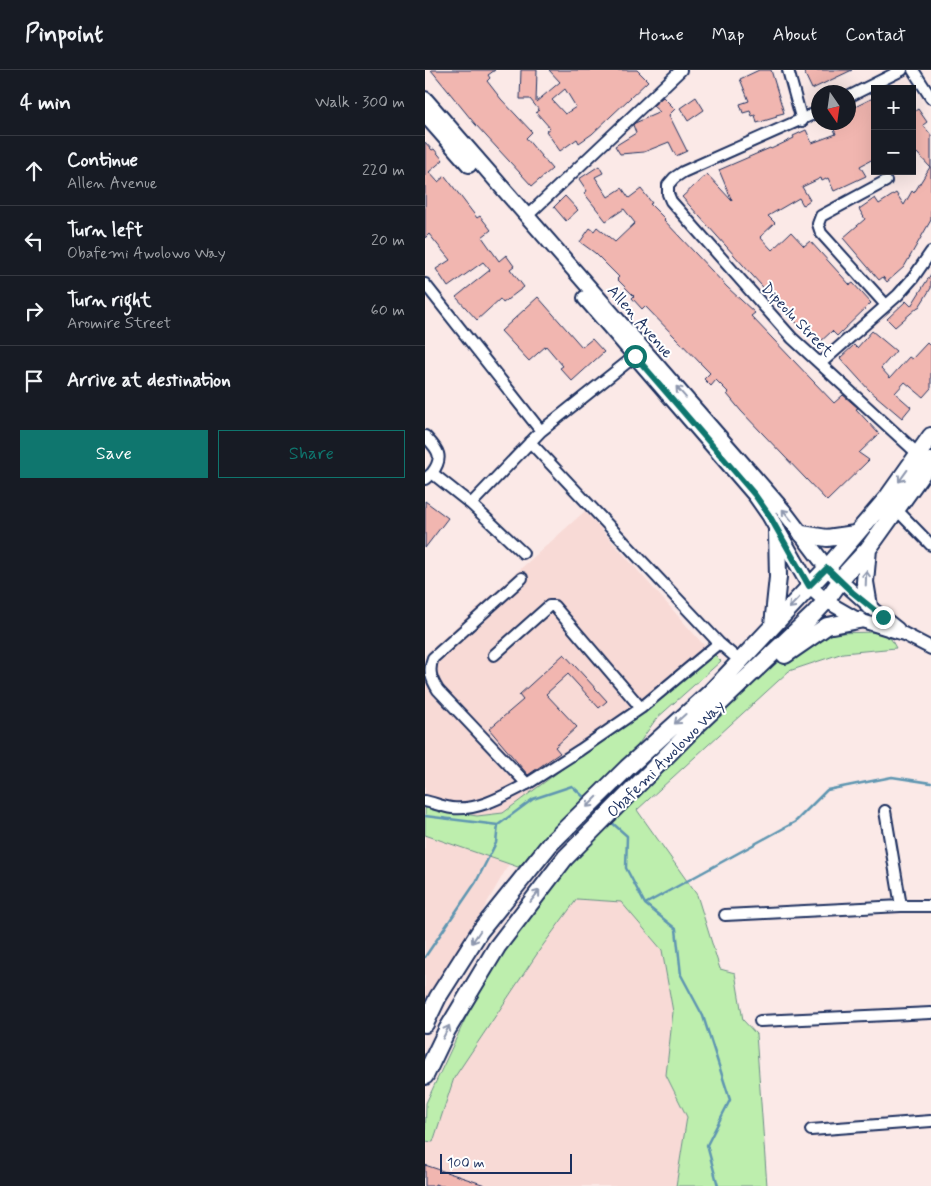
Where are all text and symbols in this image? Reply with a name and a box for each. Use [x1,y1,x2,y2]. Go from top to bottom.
text: Pinpoint [25,19,103,50]
text: Home [639,23,684,47]
text: Map [712,23,745,47]
text: About [773,23,817,47]
text: Contact [845,23,906,47]
north arrow [811,85,856,130]
map controls [871,85,916,175]
button: + [871,85,916,130]
text: 4 min [20,89,71,117]
text: Walk · 300 m [315,92,405,113]
button: − [871,130,916,175]
text: Continue [67,148,138,173]
icon: ahead [20,157,48,185]
text: 220 m [362,160,405,181]
text: Allen Avenue [67,173,157,194]
text: Turn left [67,218,143,243]
icon: left [20,227,48,255]
text: 20 m [371,230,405,251]
text: Obafemi Awolowo Way [67,243,226,264]
street label: Dipeolu Street [756,278,838,362]
street label: Allen Avenue [602,281,678,363]
text: Turn right [67,288,151,313]
icon: right [20,297,48,325]
text: 60 m [371,300,405,321]
text: Aromire Street [67,313,171,334]
route start [624,345,647,368]
icon: arrive [20,367,48,395]
text: Arrive at destination [67,368,231,393]
one-way arrow [675,386,686,399]
button: Save [20,430,208,478]
button: Share [218,430,405,478]
one-way arrow [898,469,908,483]
one-way arrow [782,509,793,522]
one-way arrow [861,570,871,586]
one-way arrow [787,597,800,609]
route end [872,606,895,629]
street label: Obafemi Awolowo Way [603,696,730,823]
one-way arrow [674,714,687,725]
one-way arrow [586,796,599,808]
one-way arrow [529,890,540,903]
one-way arrow [471,930,481,944]
one-way arrow [442,1025,451,1040]
scale bar [440,1151,573,1174]
text: 100 m [447,1154,485,1172]

